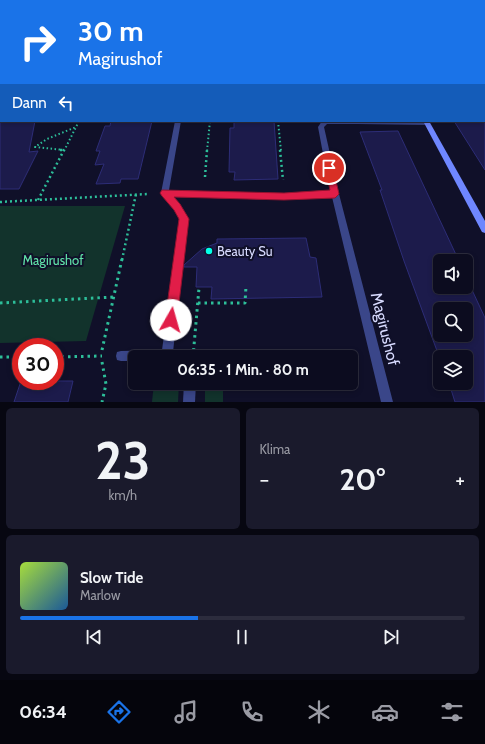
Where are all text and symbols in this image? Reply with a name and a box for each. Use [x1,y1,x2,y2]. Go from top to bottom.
text: 30 m [78,14,144,48]
icon: right [12,16,64,68]
text: Magirushof [78,48,162,70]
icon: left [55,92,77,114]
text: Dann [12,94,47,112]
pin [312,151,346,185]
icon: arrive [318,157,340,179]
place label: Beauty Su [217,243,273,259]
marker: Beauty Su [204,246,214,256]
park label: Magirushof [23,252,84,268]
map controls [433,254,473,390]
button: sound [433,254,473,294]
street label: Magirushof [367,290,403,368]
position arrow [150,299,192,341]
button: search [433,302,473,342]
speed limit sign: 30 [12,338,64,390]
button: layers [433,350,473,390]
text: 06:35 · 1 Min. · 80 m [177,361,309,379]
text: 23 [95,429,151,492]
text: Klima [260,441,290,457]
text: 20° [339,461,385,498]
text: − [260,466,269,493]
text: + [455,466,465,493]
text: km/h [109,487,137,503]
text: Slow Tide [80,569,143,587]
text: Marlow [80,587,120,603]
icon: previous [83,626,105,648]
icon: pause [231,626,253,648]
icon: next [380,626,402,648]
icon: directions [105,698,133,726]
icon: music [172,698,200,726]
icon: phone [238,698,266,726]
icon: climate [305,698,333,726]
icon: car [371,698,399,726]
icon: filters [438,698,466,726]
text: 06:34 [19,701,67,723]

